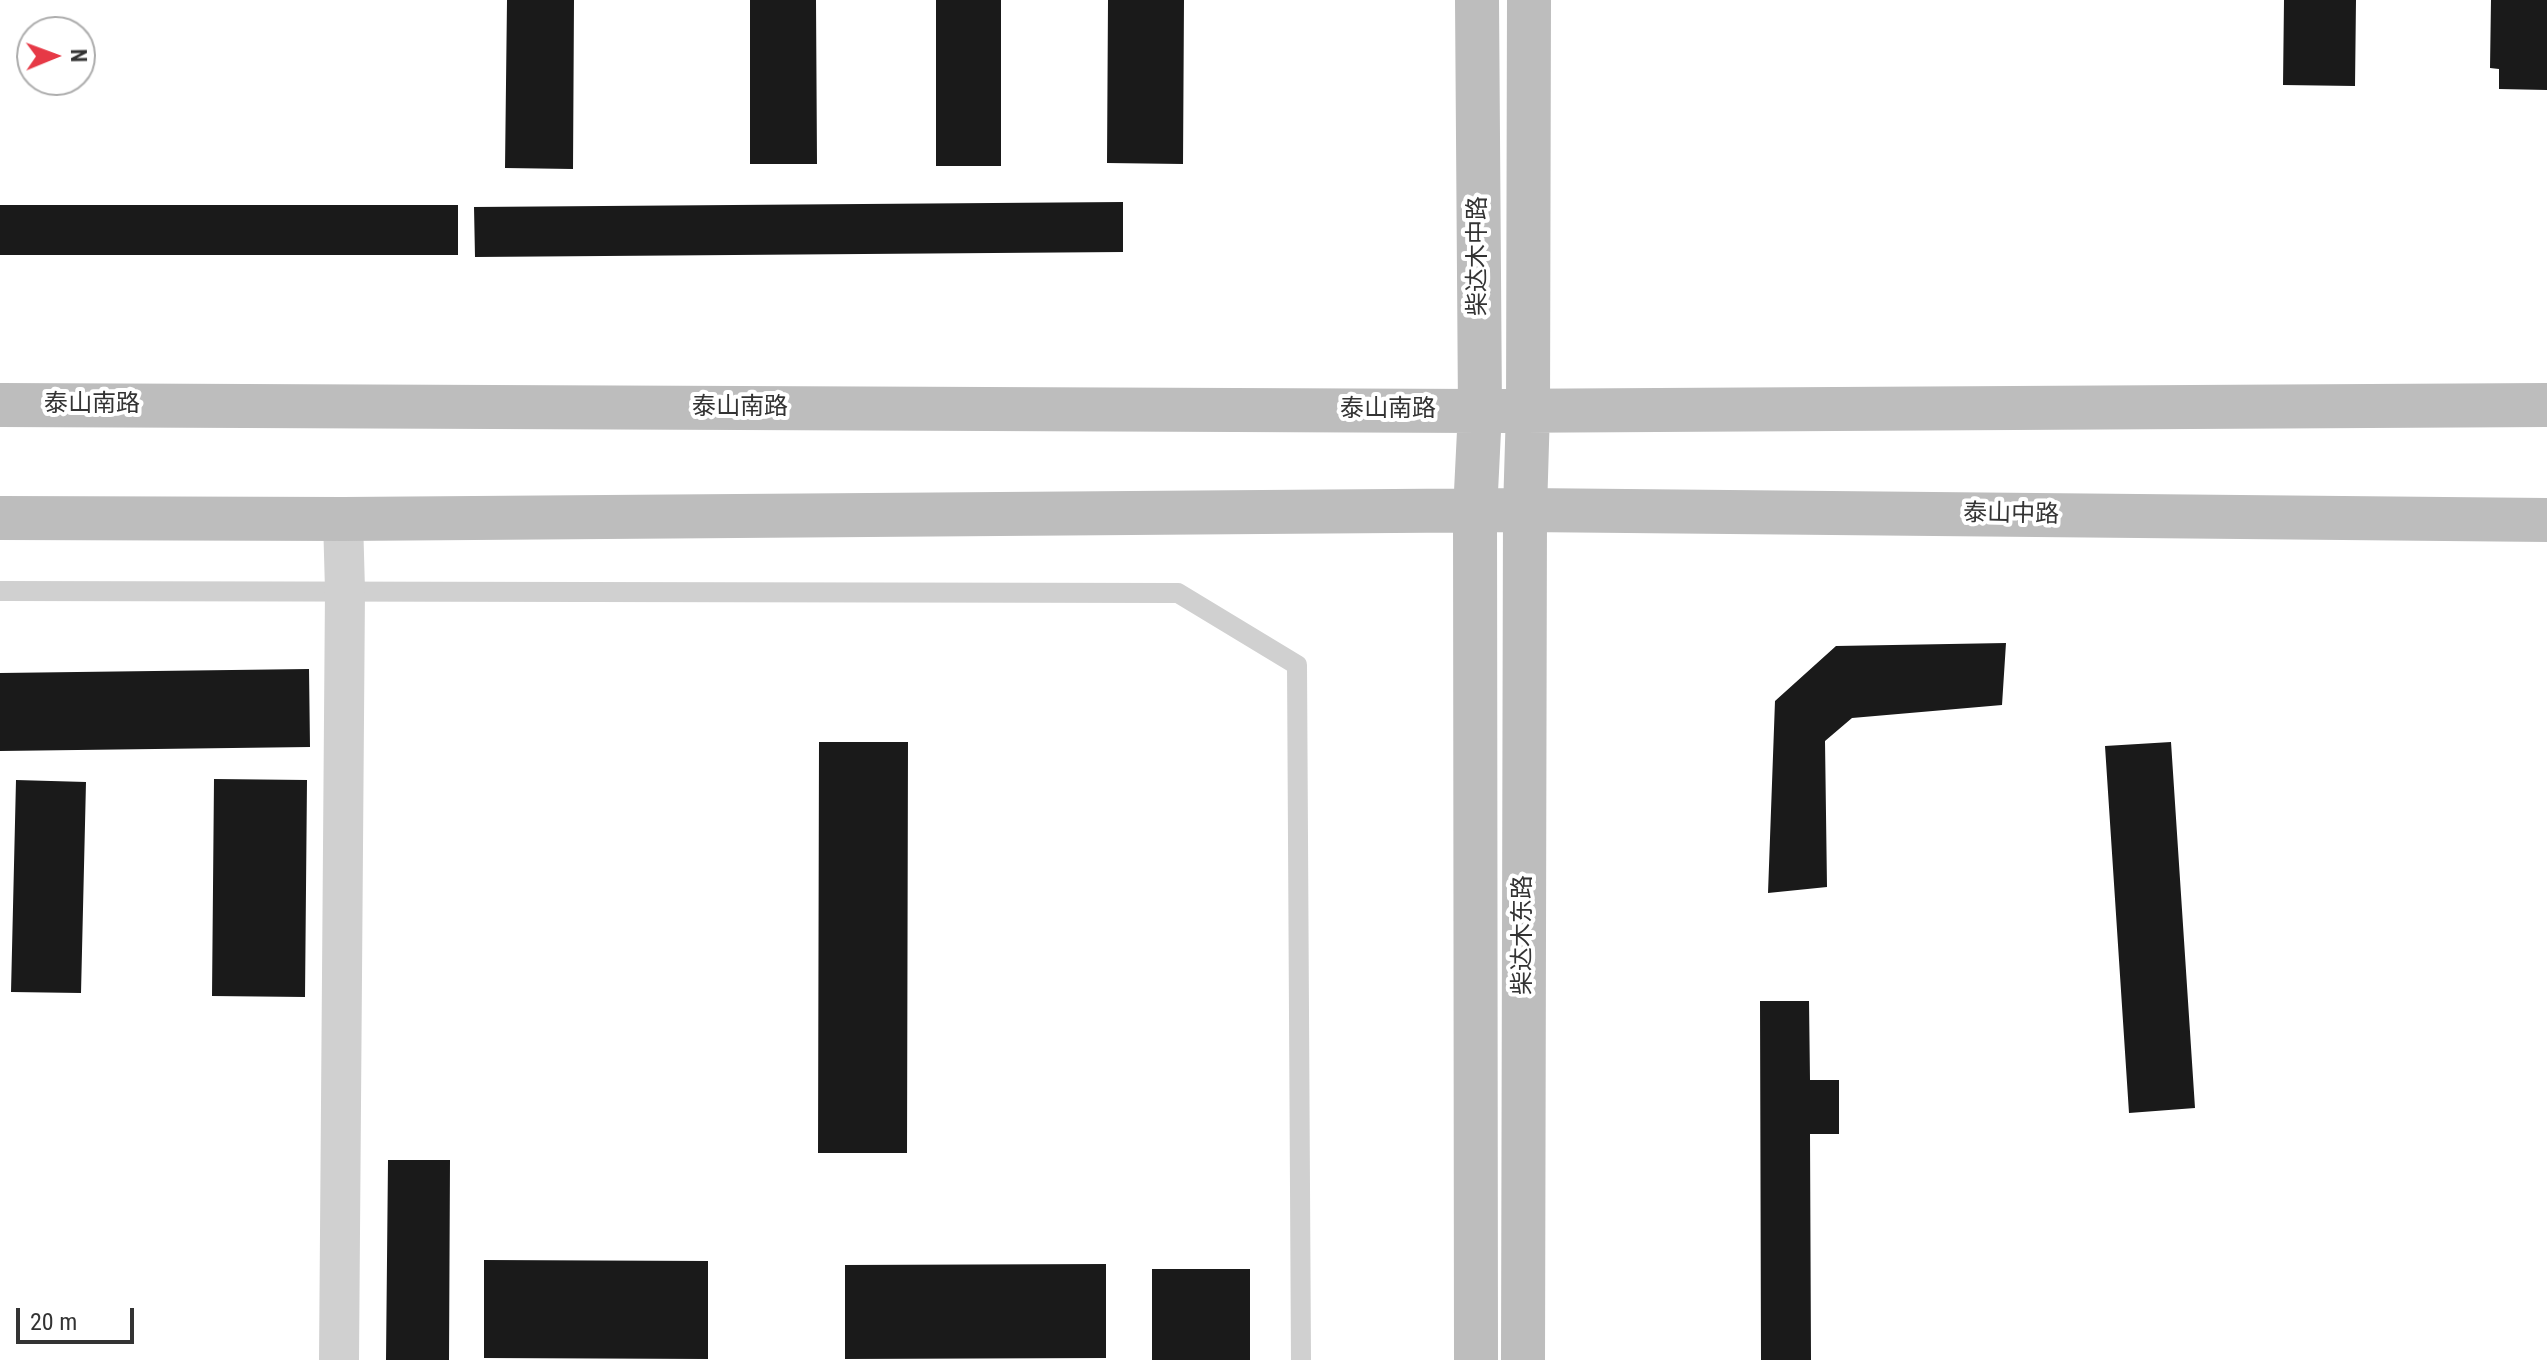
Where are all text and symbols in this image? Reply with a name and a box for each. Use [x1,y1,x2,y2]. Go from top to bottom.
north arrow [16,16,96,96]
text: N [66,49,91,63]
street label: 柴达木中路 [1465,196,1493,316]
street label: 泰山南路 [44,391,140,419]
street label: 泰山南路 [692,394,788,422]
street label: 泰山南路 [1340,396,1436,424]
street label: 泰山中路 [1963,500,2059,530]
street label: 柴达木东路 [1510,875,1538,995]
scale bar [20,1292,138,1342]
text: 20 m [30,1308,77,1336]

